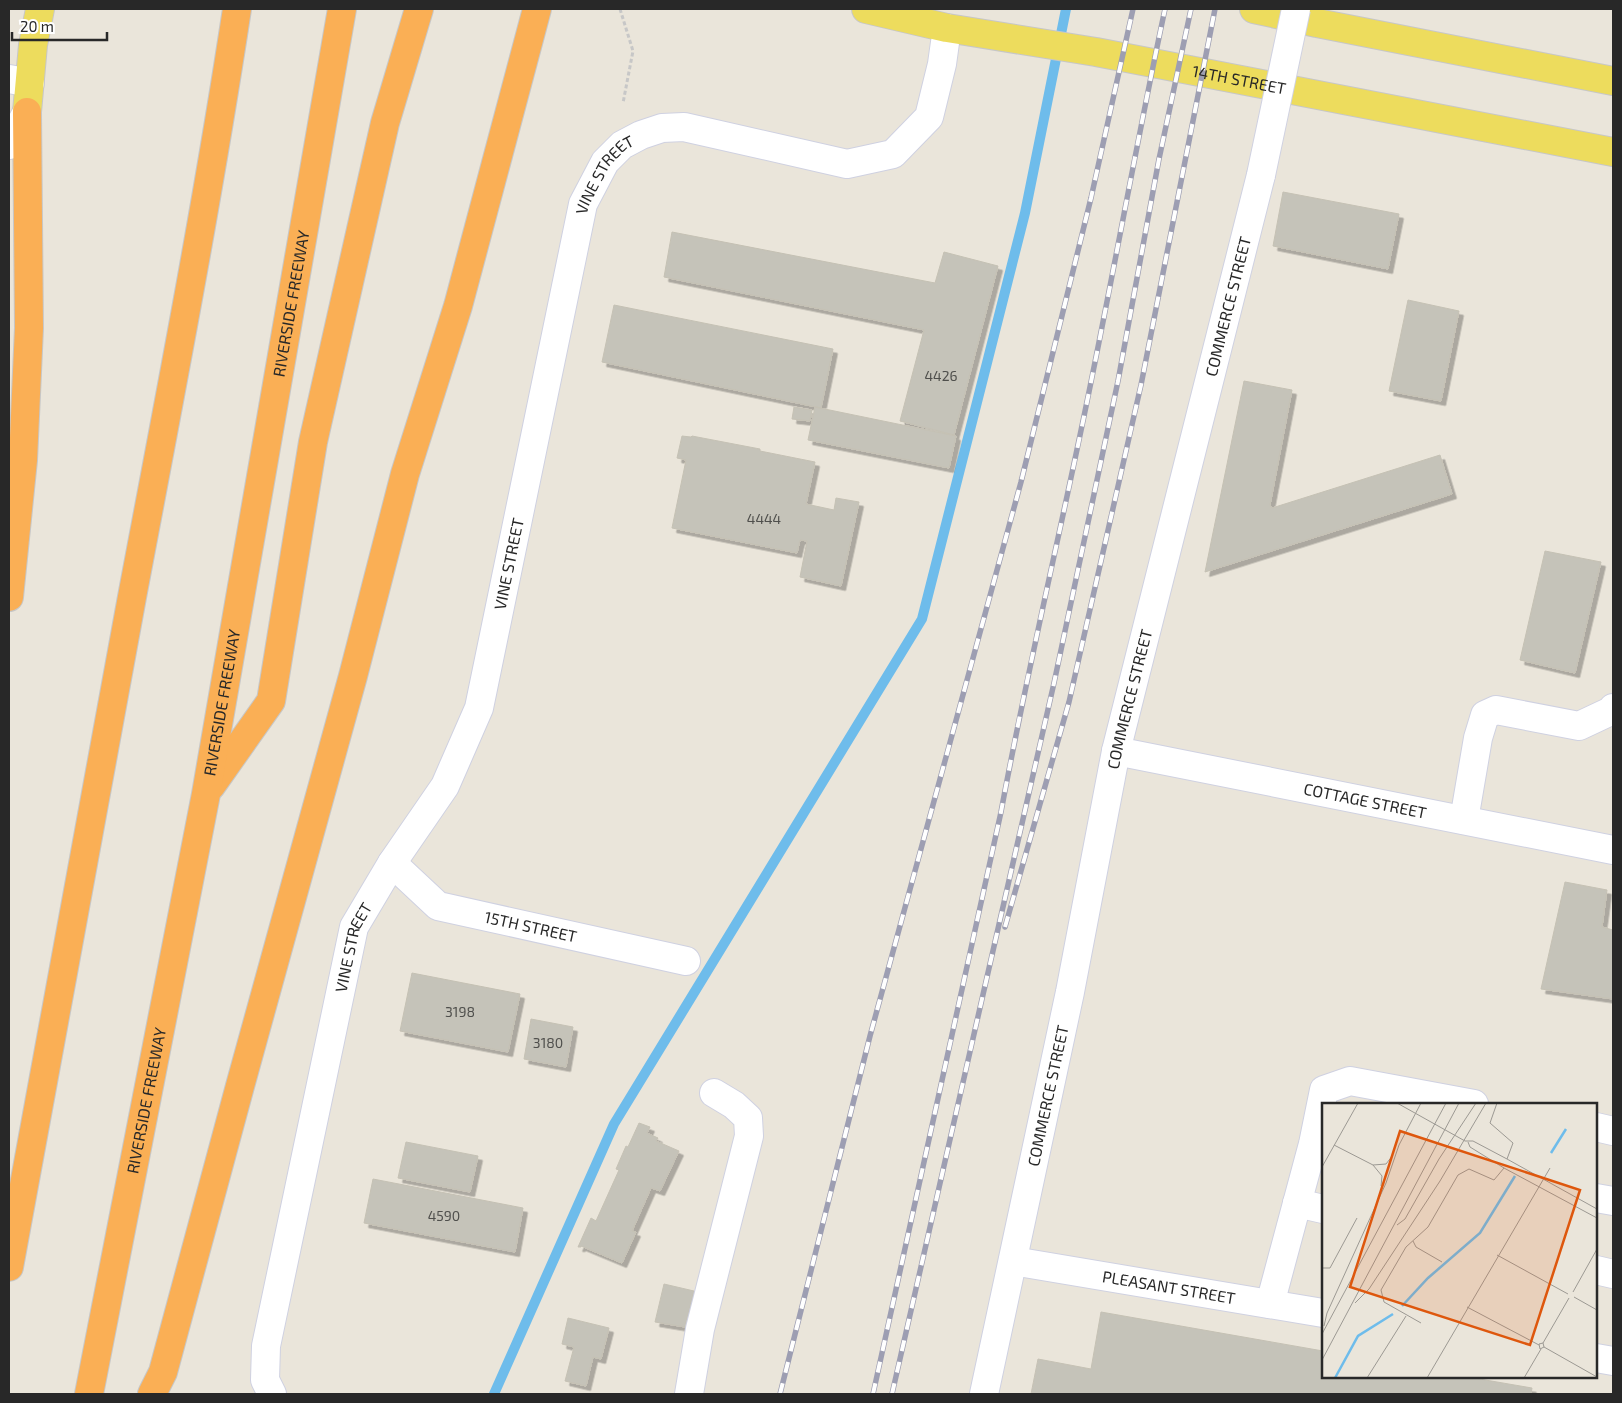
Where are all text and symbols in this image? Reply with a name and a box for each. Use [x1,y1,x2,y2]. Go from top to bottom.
scale bar [12,10,108,42]
text: 20 m [20,17,54,35]
street label: 14TH STREET [1191,61,1288,98]
street label: VINE STREET [571,131,637,216]
street label: RIVERSIDE FREEWAY [268,229,313,378]
street label: COMMERCE STREET [1201,234,1254,378]
house number: 4426 [924,367,958,384]
house number: 4444 [747,510,781,527]
street label: VINE STREET [490,516,527,611]
street label: COMMERCE STREET [1103,627,1155,771]
street label: RIVERSIDE FREEWAY [199,628,243,777]
street label: COTTAGE STREET [1302,779,1428,822]
street label: VINE STREET [331,899,375,994]
street label: 15TH STREET [483,907,579,946]
house number: 3198 [445,1003,475,1020]
street label: COMMERCE STREET [1023,1023,1072,1168]
street label: RIVERSIDE FREEWAY [122,1026,169,1175]
house number: 3180 [533,1034,563,1051]
inset map [1322,1103,1597,1378]
house number: 4590 [428,1207,460,1224]
street label: PLEASANT STREET [1101,1266,1237,1307]

